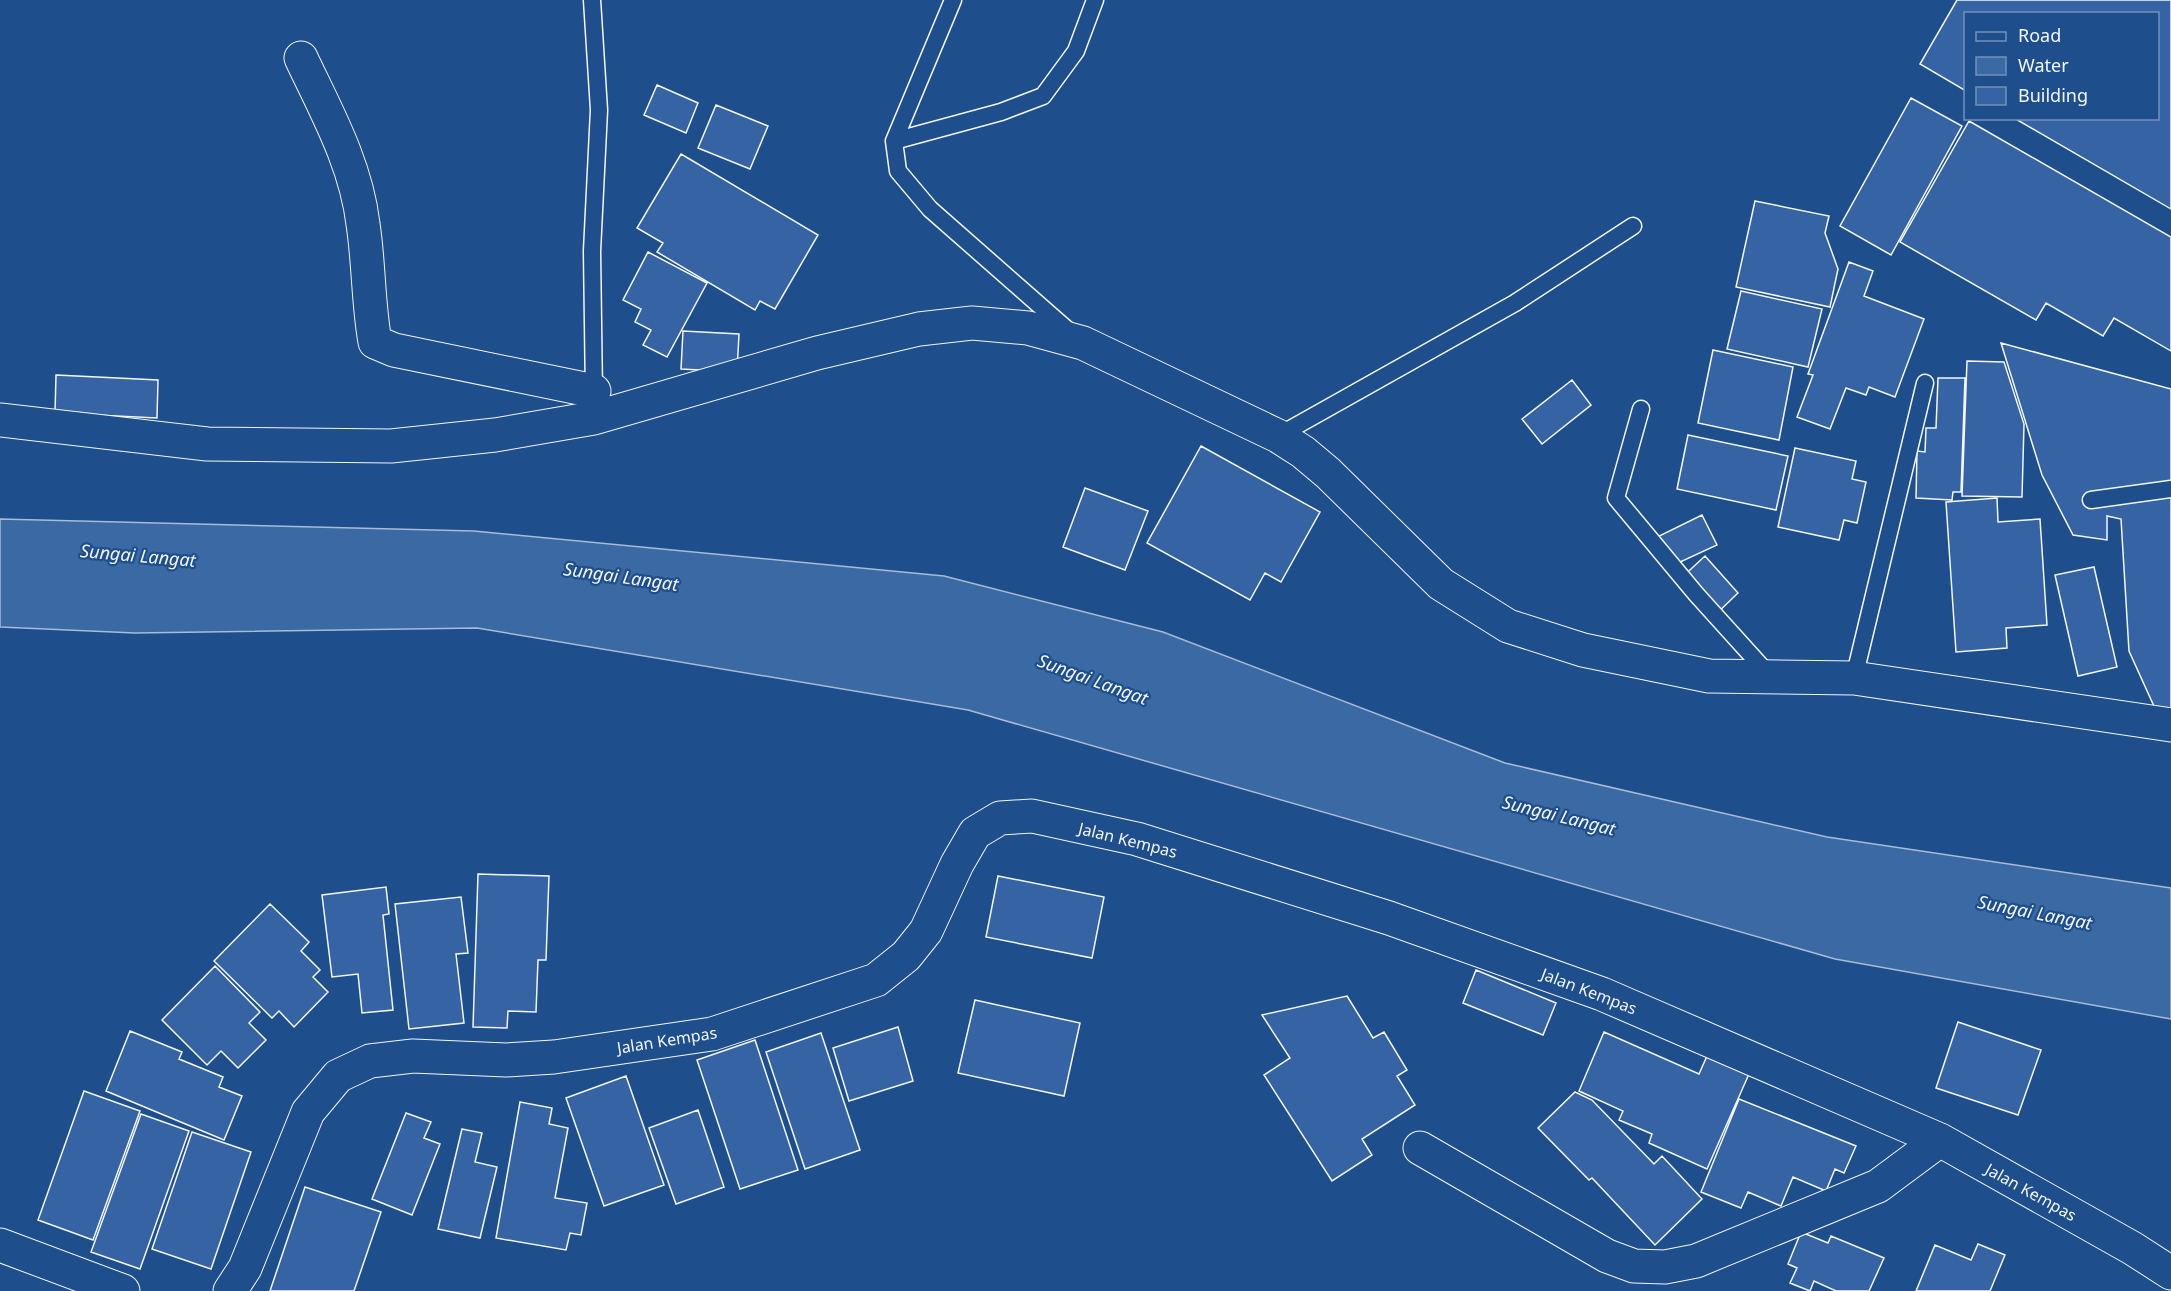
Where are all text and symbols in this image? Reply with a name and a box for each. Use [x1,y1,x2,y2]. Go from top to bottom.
legend [1964,12,2159,120]
text: Road [2018,23,2061,47]
text: Water [2018,53,2069,77]
text: Building [2018,83,2088,107]
water label: Sungai Langat [79,538,198,572]
water label: Sungai Langat [562,556,681,596]
water label: Sungai Langat [1034,648,1152,710]
water label: Sungai Langat [1500,789,1619,841]
street label: Jalan Kempas [1074,817,1180,863]
water label: Sungai Langat [1976,889,2095,935]
street label: Jalan Kempas [1536,962,1640,1019]
street label: Jalan Kempas [613,1021,719,1059]
street label: Jalan Kempas [1980,1157,2080,1226]

